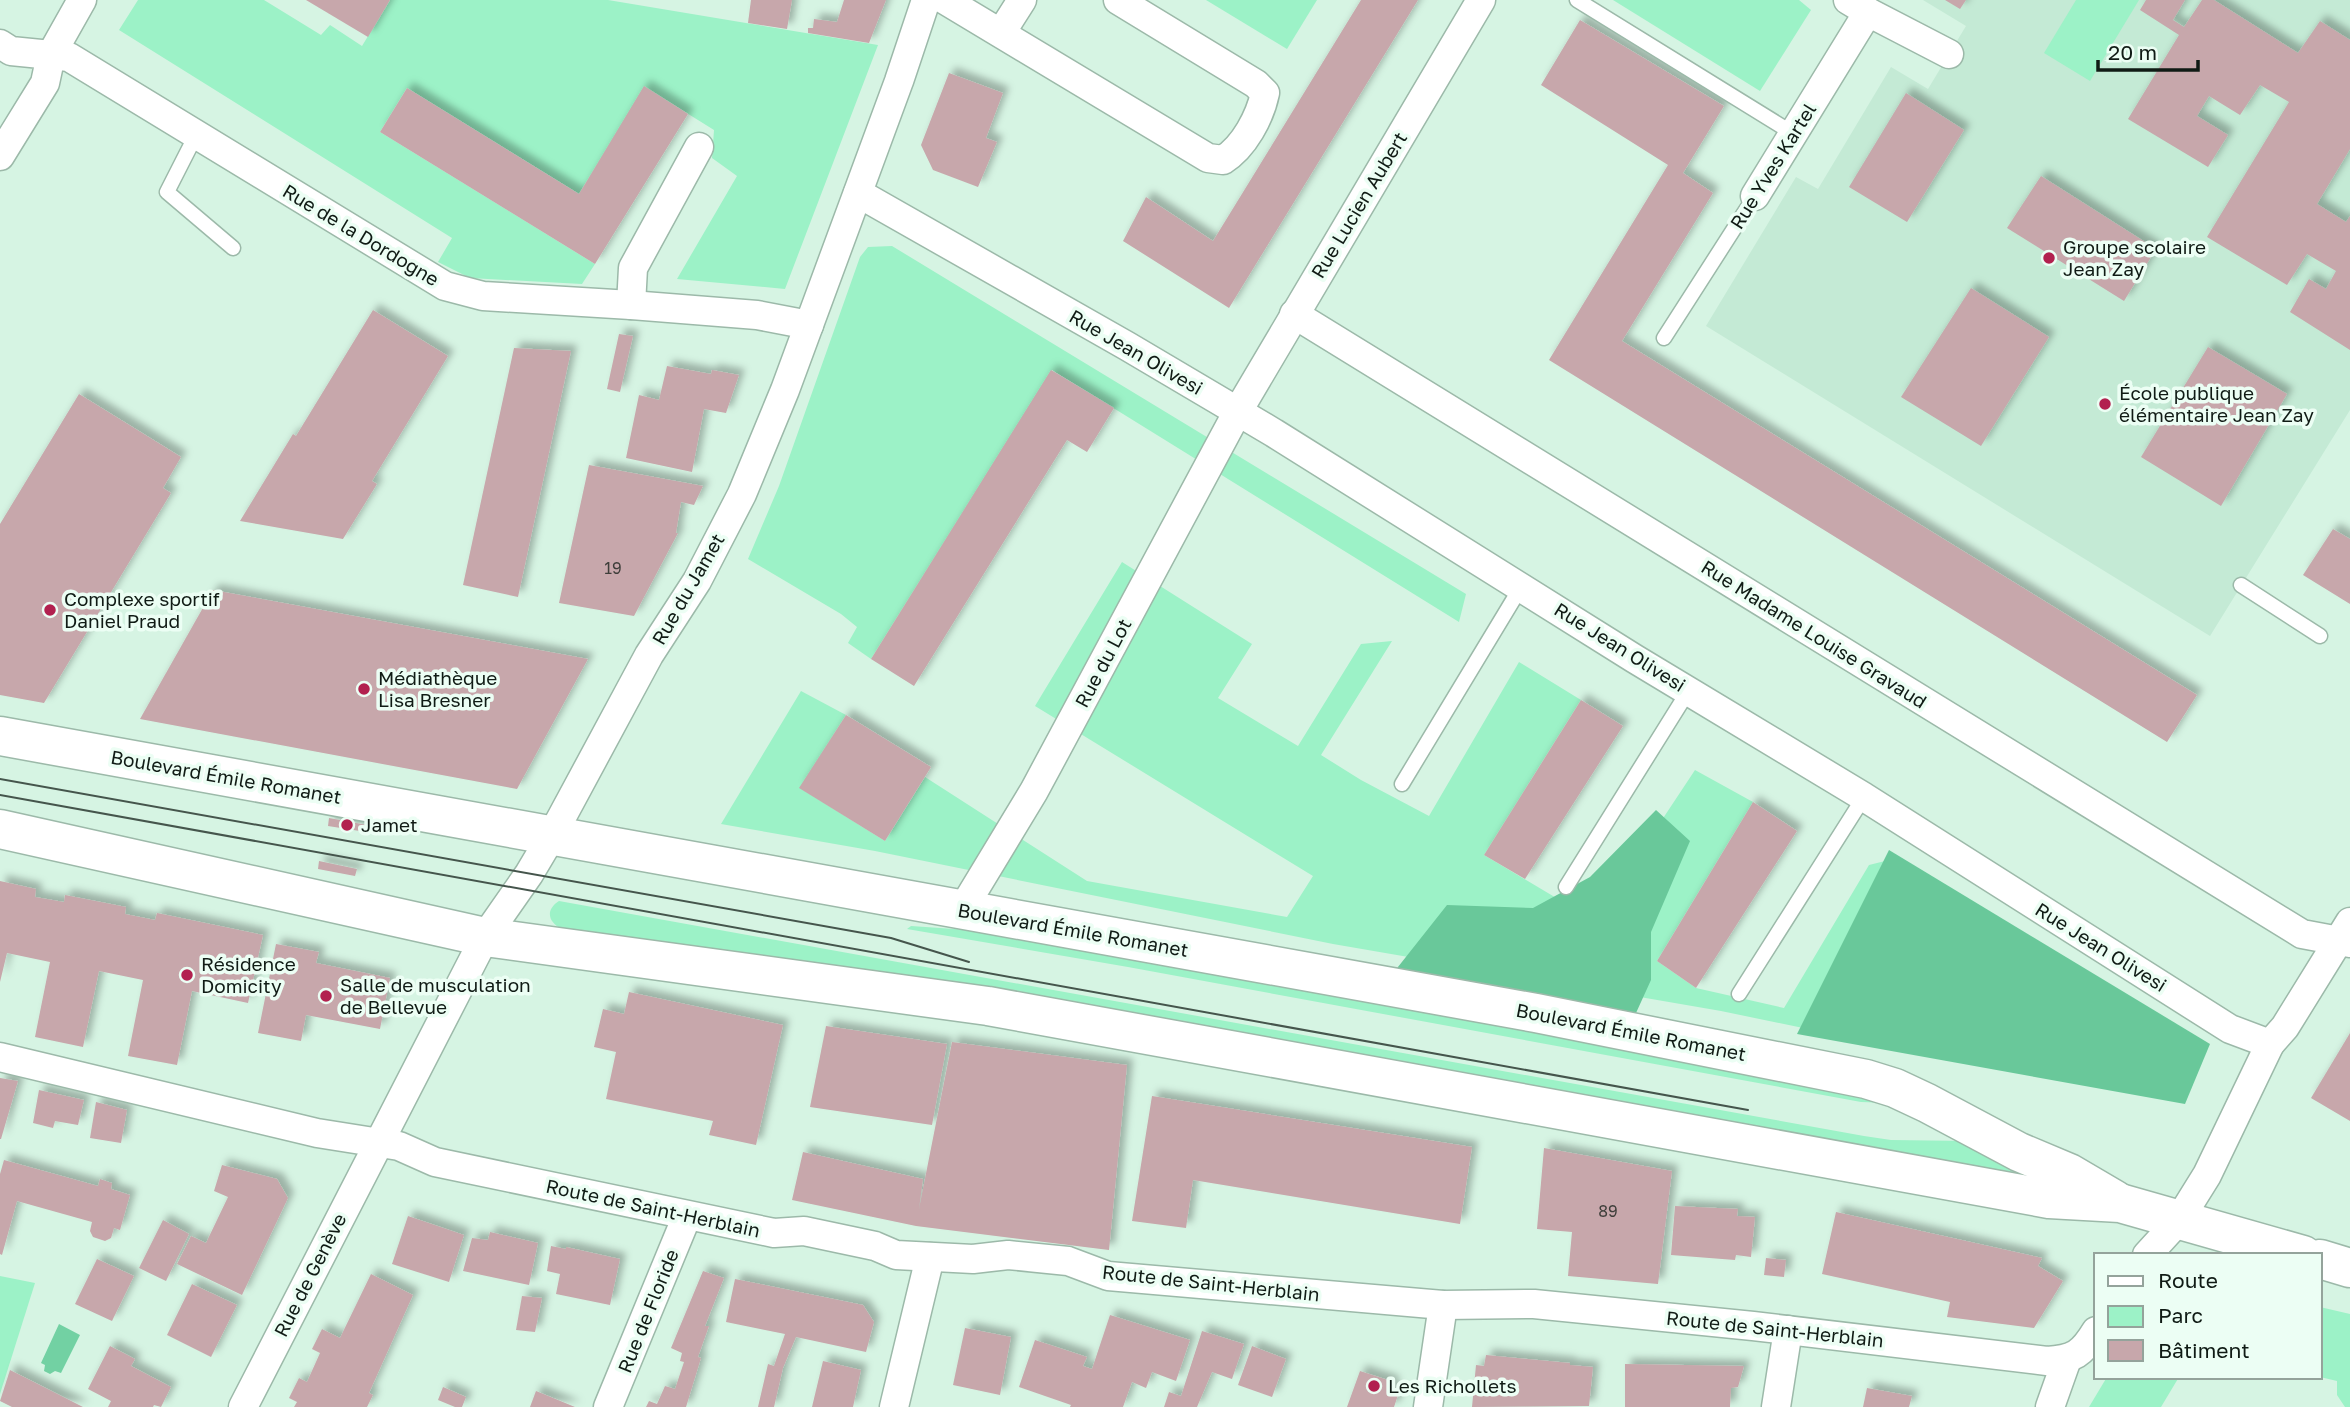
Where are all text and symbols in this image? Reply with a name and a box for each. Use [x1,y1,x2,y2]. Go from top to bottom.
scale bar [2098,28,2198,72]
text: 20 m [2108,39,2157,65]
street label: Rue Yves Kartel [1725,99,1820,233]
street label: Rue Lucien Aubert [1306,127,1411,282]
street label: Rue de la Dordogne [279,179,444,290]
place label: Groupe scolaire Jean Zay [2063,235,2206,280]
marker: Groupe scolaire Jean Zay [2041,250,2057,266]
street label: Rue Jean Olivesi [1065,304,1207,399]
place label: École publique élémentaire Jean Zay [2119,381,2314,426]
marker: École publique élémentaire Jean Zay [2097,396,2113,412]
street label: Rue du Jamet [646,529,729,648]
street label: Rue Madame Louise Gravaud [1697,555,1931,713]
house number: 19 [604,558,622,578]
place label: Complexe sportif Daniel Praud [64,587,220,632]
street label: Rue Jean Olivesi [1550,597,1690,696]
marker: Complexe sportif Daniel Praud [42,602,58,618]
street label: Rue du Lot [1070,614,1136,711]
place label: Médiathèque Lisa Bresner [378,666,497,711]
marker: Médiathèque Lisa Bresner [356,681,372,697]
street label: Boulevard Émile Romanet [109,745,343,808]
place label: Jamet [361,813,418,836]
marker: Jamet [339,817,355,833]
street label: Rue Jean Olivesi [2031,897,2171,996]
street label: Boulevard Émile Romanet [956,898,1190,961]
place label: Résidence Domicity [201,952,296,997]
marker: Résidence Domicity [179,967,195,983]
place label: Salle de musculation de Bellevue [340,973,531,1018]
marker: Salle de musculation de Bellevue [318,988,334,1004]
street label: Boulevard Émile Romanet [1514,998,1748,1065]
street label: Route de Saint-Herblain [544,1174,762,1241]
house number: 89 [1598,1201,1618,1221]
street label: Rue de Genève [269,1209,351,1340]
street label: Rue de Floride [612,1246,683,1376]
legend [2094,1253,2322,1379]
street label: Route de Saint-Herblain [1101,1260,1321,1305]
text: Route [2158,1267,2218,1293]
text: Parc [2158,1302,2203,1328]
street label: Route de Saint-Herblain [1665,1306,1885,1351]
text: Bâtiment [2158,1337,2250,1363]
place label: Les Richollets [1388,1374,1517,1397]
marker: Les Richollets [1366,1378,1382,1394]

